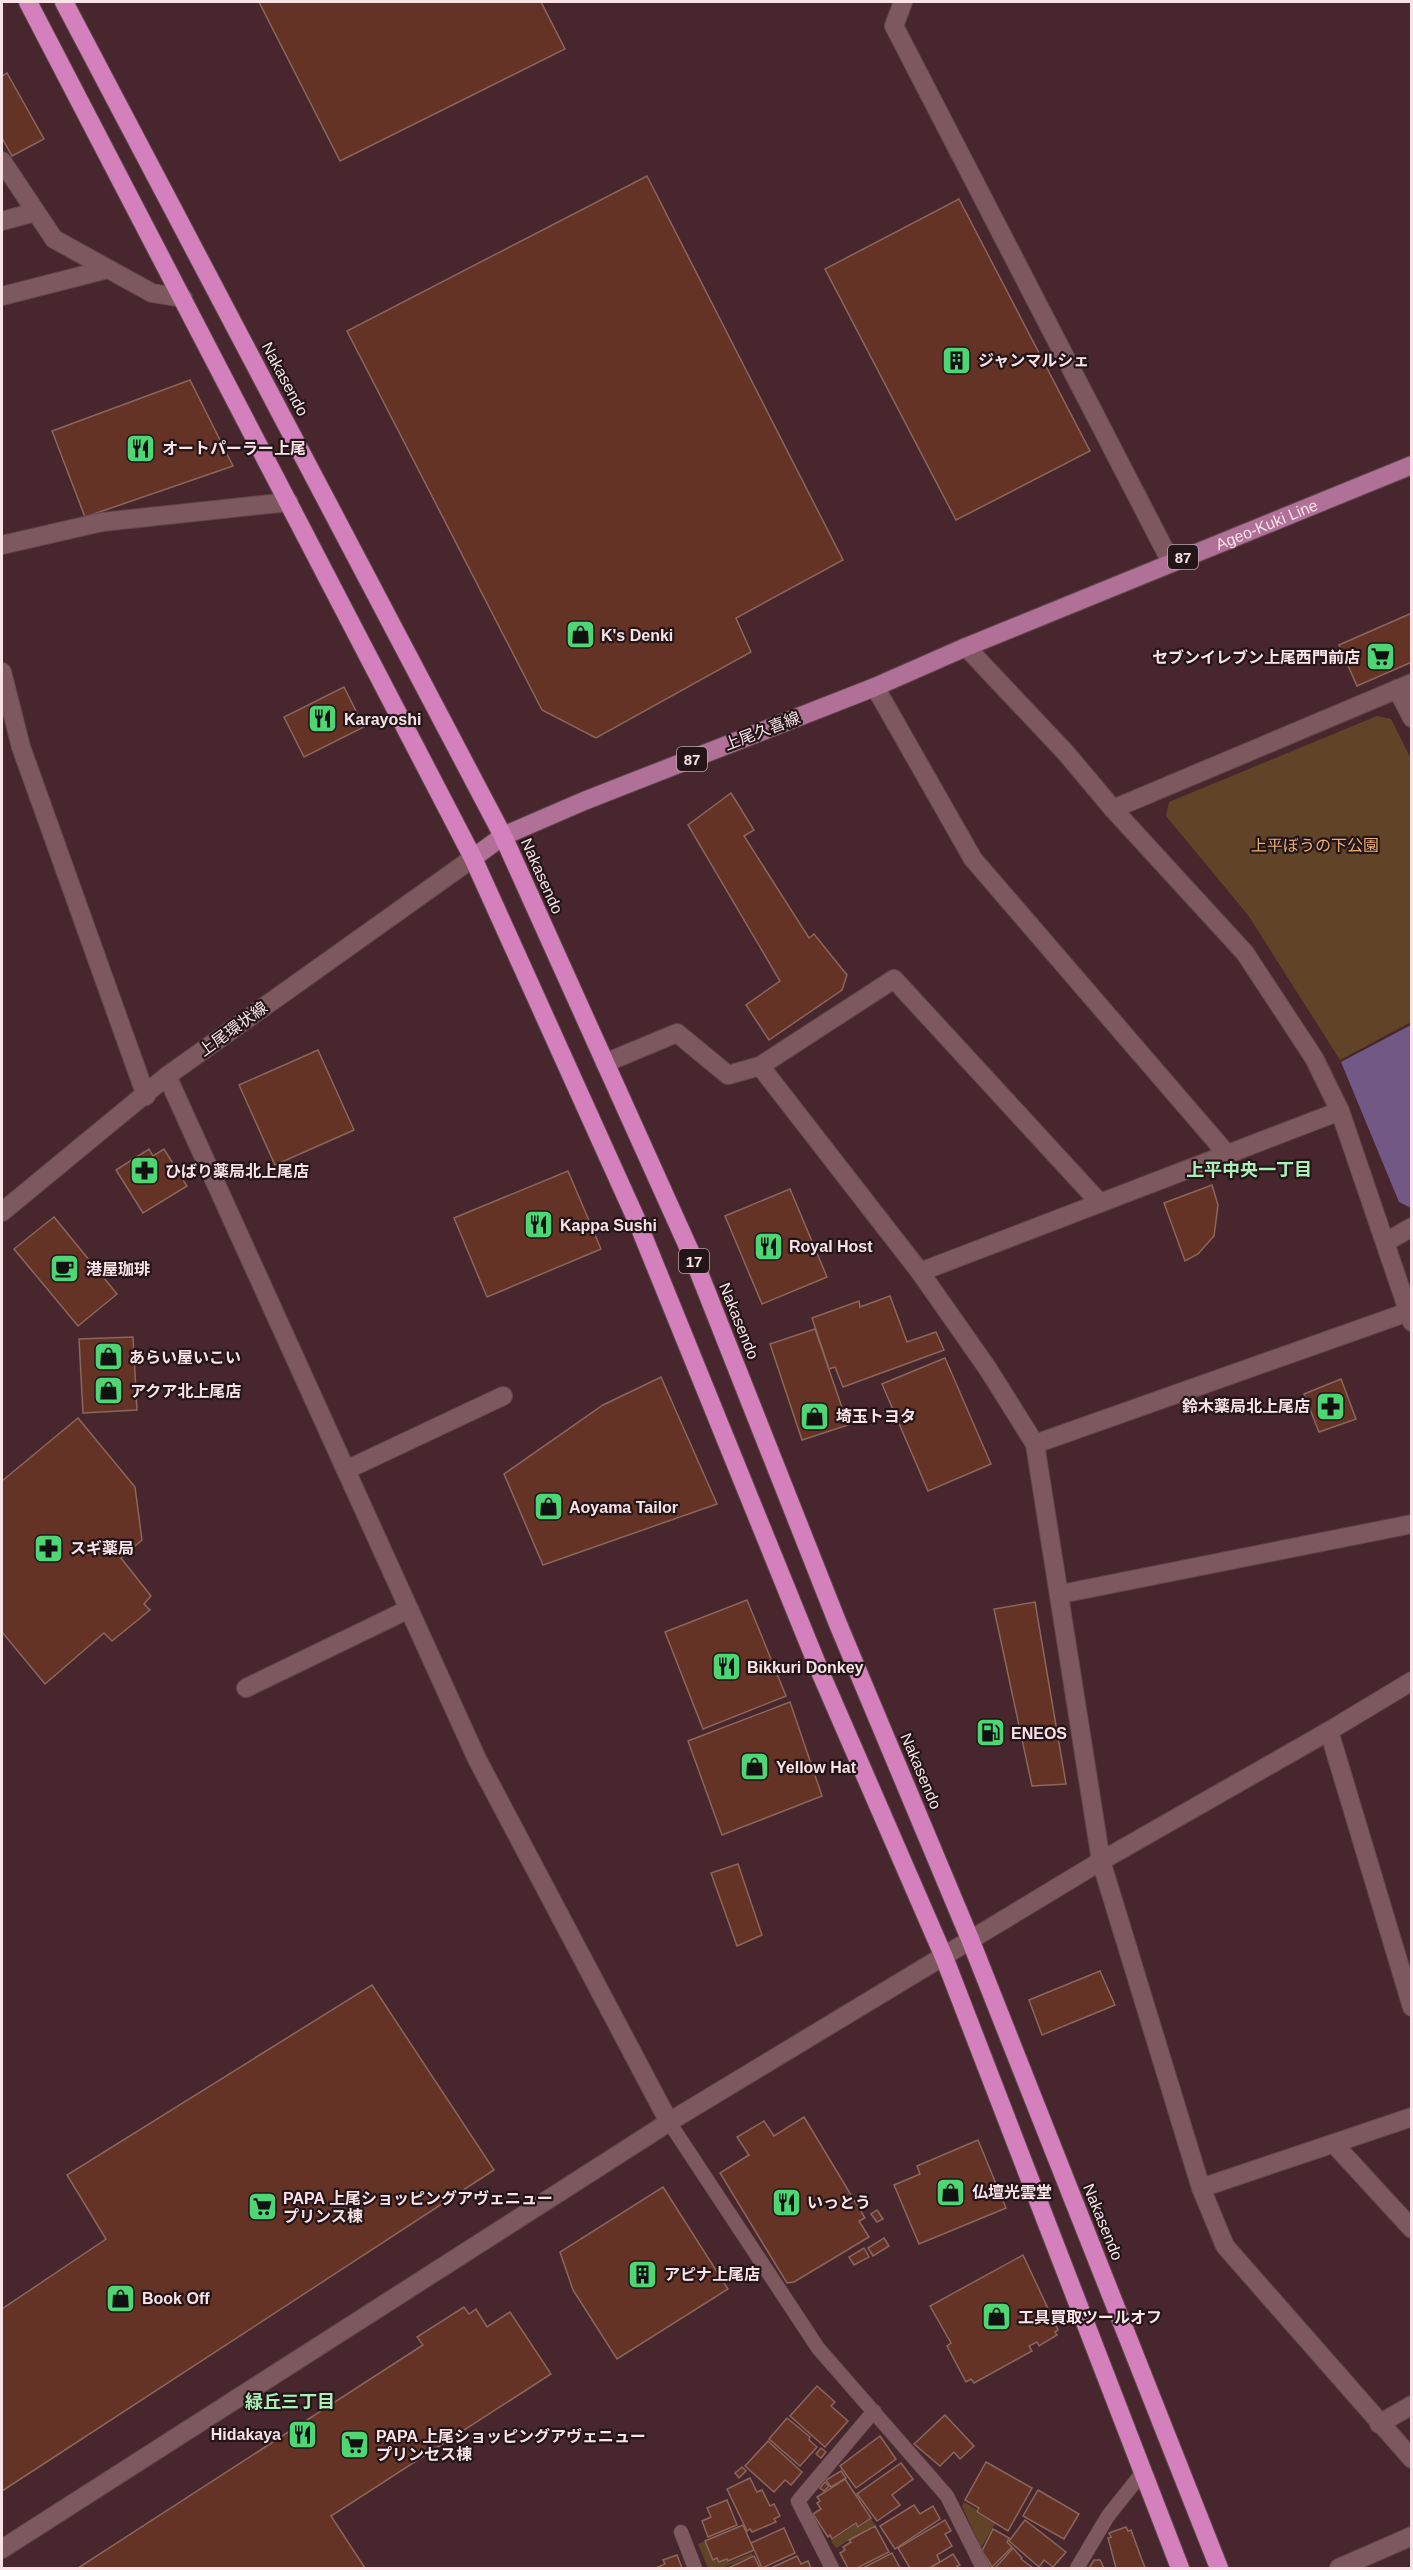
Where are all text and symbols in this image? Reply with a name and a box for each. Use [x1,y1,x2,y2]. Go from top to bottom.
street label: Nakasendo [258,339,312,419]
building icon: ジャンマルシェ [941,344,973,376]
place label: ジャンマルシェ [978,352,1089,369]
restaurant icon: オートパーラー上尾 [125,432,157,464]
place label: オートパーラー上尾 [162,440,306,457]
street label: Ageo-Kuki Line [1213,496,1320,553]
road number: 87 [1168,545,1198,569]
shop icon: K's Denki [564,619,596,651]
place label: K's Denki [601,627,673,644]
supermarket icon: セブンイレブン上尾西門前店 [1365,641,1397,673]
place label: セブンイレブン上尾西門前店 [1152,649,1360,666]
restaurant icon: Karayoshi [307,703,339,735]
street label: 上尾久喜線 [722,709,802,753]
place label: Karayoshi [344,711,421,728]
road number: 87 [677,747,707,771]
street label: Nakasendo [518,836,566,917]
park label: 上平ぼうの下公園 [1251,837,1379,854]
street label: 上尾環状線 [196,999,270,1059]
pharmacy icon: ひばり薬局北上尾店 [128,1155,160,1187]
district label: 上平中央一丁目 [1186,1160,1312,1180]
place label: ひばり薬局北上尾店 [165,1163,309,1180]
restaurant icon: Kappa Sushi [523,1209,555,1241]
place label: Kappa Sushi [560,1217,657,1234]
restaurant icon: Royal Host [752,1230,784,1262]
place label: Royal Host [789,1238,873,1255]
road number: 17 [679,1249,709,1273]
cafe icon: 港屋珈琲 [49,1253,81,1285]
place label: 港屋珈琲 [86,1261,150,1278]
street label: Nakasendo [716,1280,762,1362]
shop icon: あらい屋いこい [92,1341,124,1373]
place label: あらい屋いこい [129,1349,241,1366]
shop icon: アクア北上尾店 [93,1375,125,1407]
place label: アクア北上尾店 [130,1383,241,1400]
pharmacy icon: 鈴木薬局北上尾店 [1315,1390,1347,1422]
place label: 鈴木薬局北上尾店 [1182,1398,1310,1415]
shop icon: 埼玉トヨタ [799,1400,831,1432]
place label: 埼玉トヨタ [836,1408,916,1425]
shop icon: Aoyama Tailor [532,1491,564,1523]
place label: Aoyama Tailor [569,1499,678,1516]
pharmacy icon: スギ薬局 [33,1532,65,1564]
place label: スギ薬局 [70,1540,134,1557]
restaurant icon: Bikkuri Donkey [710,1651,742,1683]
place label: Bikkuri Donkey [747,1659,864,1676]
fuel station icon: ENEOS [974,1717,1006,1749]
place label: ENEOS [1011,1725,1067,1742]
street label: Nakasendo [897,1730,945,1812]
shop icon: Yellow Hat [739,1751,771,1783]
place label: Yellow Hat [776,1759,857,1776]
shop icon: 仏壇光雲堂 [935,2176,967,2208]
street label: Nakasendo [1080,2181,1126,2263]
place label: 仏壇光雲堂 [972,2184,1052,2201]
restaurant icon: いっとう [770,2186,802,2218]
place label: PAPA 上尾ショッピングアヴェニュー プリンス棟 [283,2189,553,2225]
supermarket icon: PAPA 上尾ショッピングアヴェニュー プリンス棟 [246,2191,278,2223]
place label: いっとう [807,2194,871,2211]
building icon: アピナ上尾店 [627,2258,659,2290]
place label: アピナ上尾店 [664,2266,760,2283]
shop icon: Book Off [105,2282,137,2314]
place label: Book Off [142,2290,210,2307]
shop icon: 工具買取ツールオフ [981,2301,1013,2333]
place label: 工具買取ツールオフ [1018,2309,1162,2326]
district label: 緑丘三丁目 [245,2392,335,2412]
restaurant icon: Hidakaya [286,2418,318,2450]
place label: Hidakaya [211,2426,281,2443]
place label: PAPA 上尾ショッピングアヴェニュー プリンセス棟 [376,2427,646,2463]
supermarket icon: PAPA 上尾ショッピングアヴェニュー プリンセス棟 [339,2429,371,2461]

